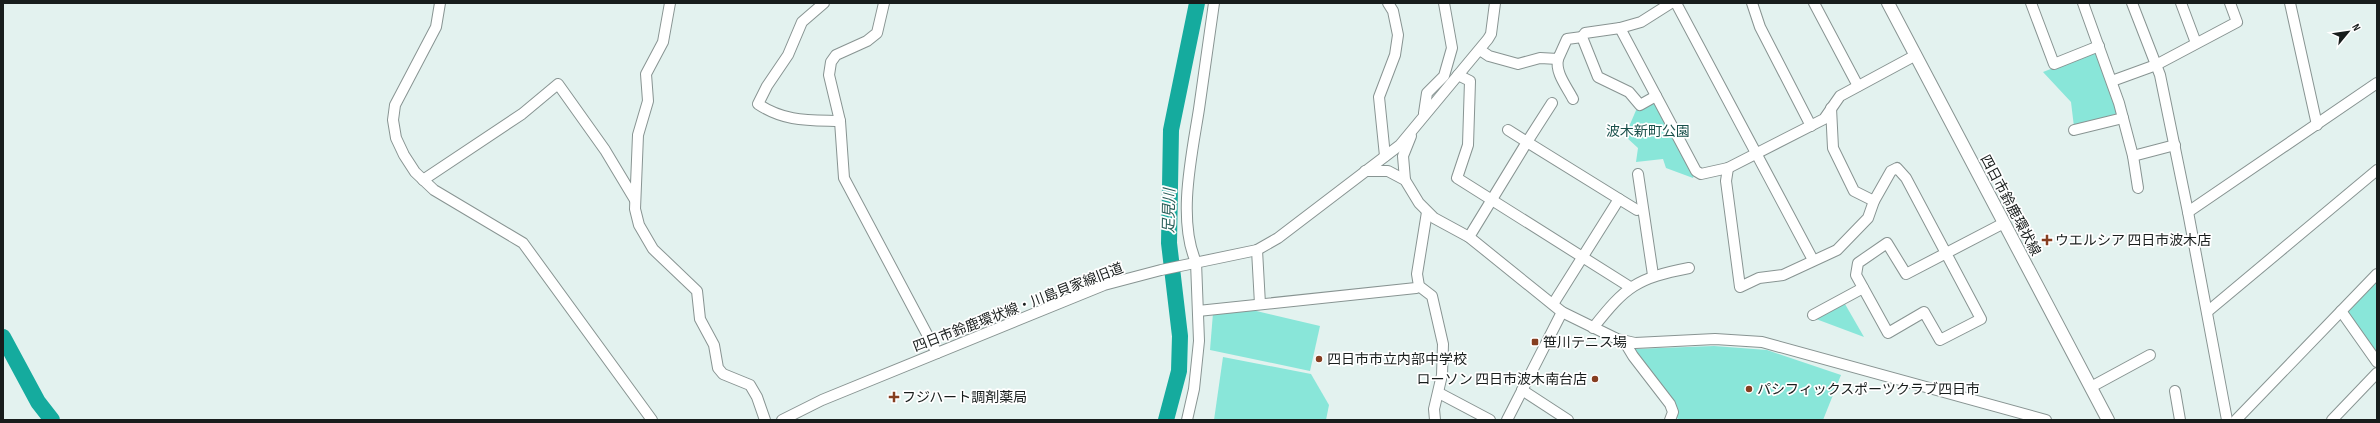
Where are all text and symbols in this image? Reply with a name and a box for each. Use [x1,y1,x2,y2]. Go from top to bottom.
north arrow [2328,12,2368,52]
text: N [2349,22,2363,33]
park label: 波木新町公園 [1606,123,1690,140]
street label: 四日市鈴鹿環状線 [1977,152,2044,259]
water label: 足見川 [1160,186,1179,234]
place label: ウエルシア 四日市波木店 [2055,232,2211,249]
marker: ウエルシア 四日市波木店 [2042,235,2052,245]
street label: 四日市鈴鹿環状線・川島貝家線旧道 [911,259,1126,356]
place label: 笹川テニス場 [1543,334,1627,351]
marker: 笹川テニス場 [1530,337,1540,347]
place label: 四日市市立内部中学校 [1327,351,1467,368]
marker: 四日市市立内部中学校 [1314,354,1324,364]
place label: ローソン 四日市波木南台店 [1417,371,1587,388]
marker: ローソン 四日市波木南台店 [1590,374,1600,384]
place label: パシフィックスポーツクラブ四日市 [1757,381,1980,398]
marker: パシフィックスポーツクラブ四日市 [1744,384,1754,394]
place label: フジハート調剤薬局 [902,389,1027,406]
marker: フジハート調剤薬局 [889,392,899,402]

